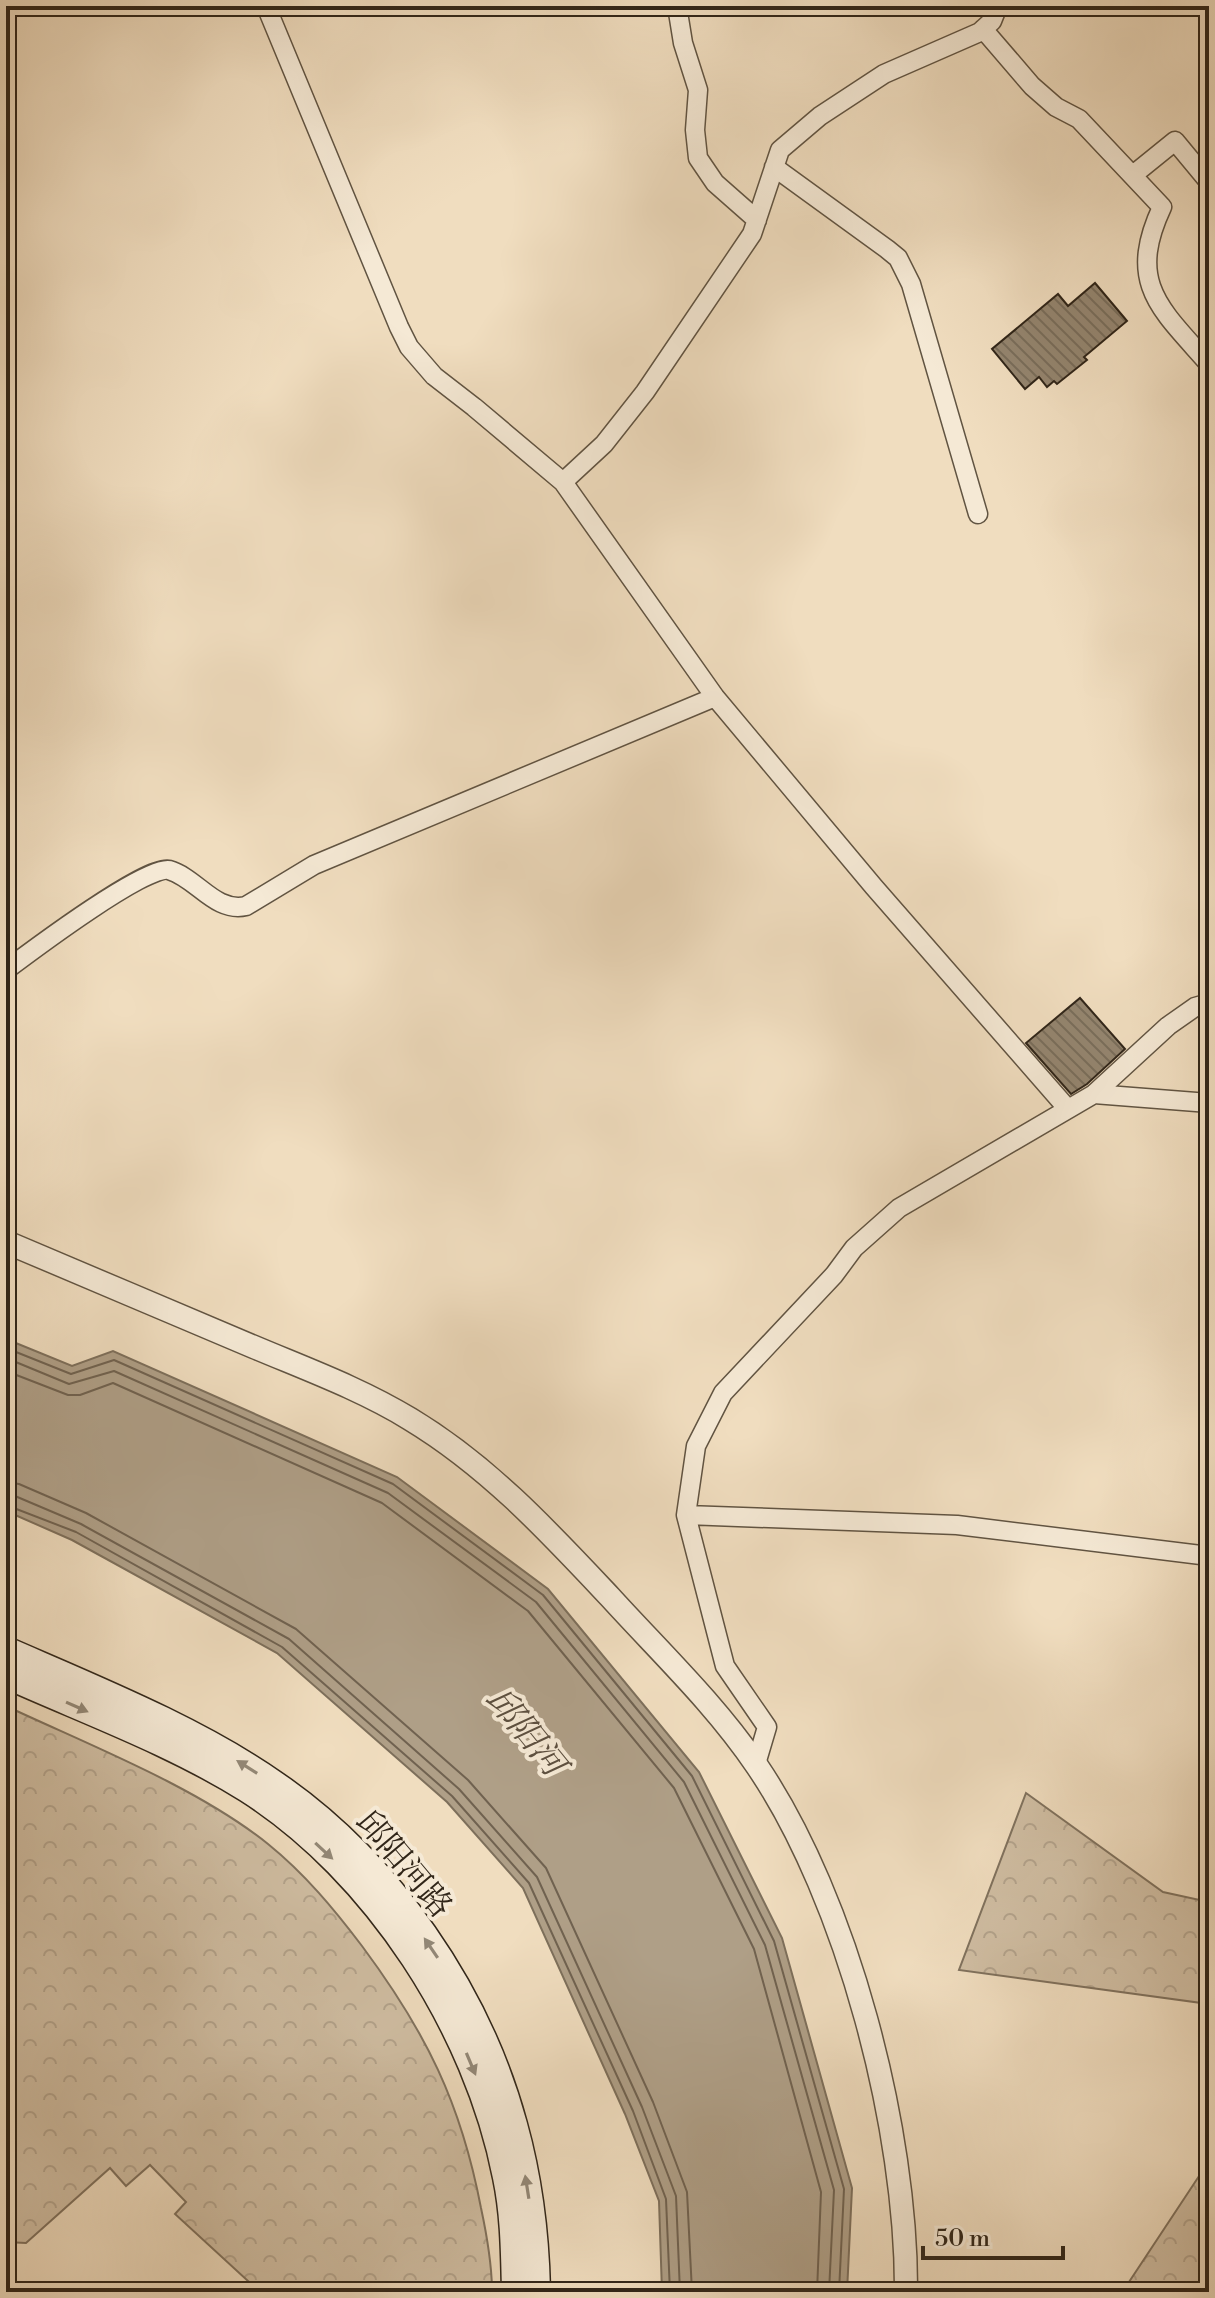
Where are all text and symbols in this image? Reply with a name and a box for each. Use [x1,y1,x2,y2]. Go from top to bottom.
water label: 邱阳河 [477,1679,577,1790]
one-way arrow [65,1700,89,1713]
one-way arrow [236,1760,258,1774]
street label: 邱阳河路 [348,1802,460,1926]
one-way arrow [314,1841,333,1860]
one-way arrow [423,1937,438,1958]
one-way arrow [464,2052,477,2076]
one-way arrow [521,2174,533,2199]
scale bar [923,2210,1063,2260]
text: 50 m [935,2224,990,2254]

